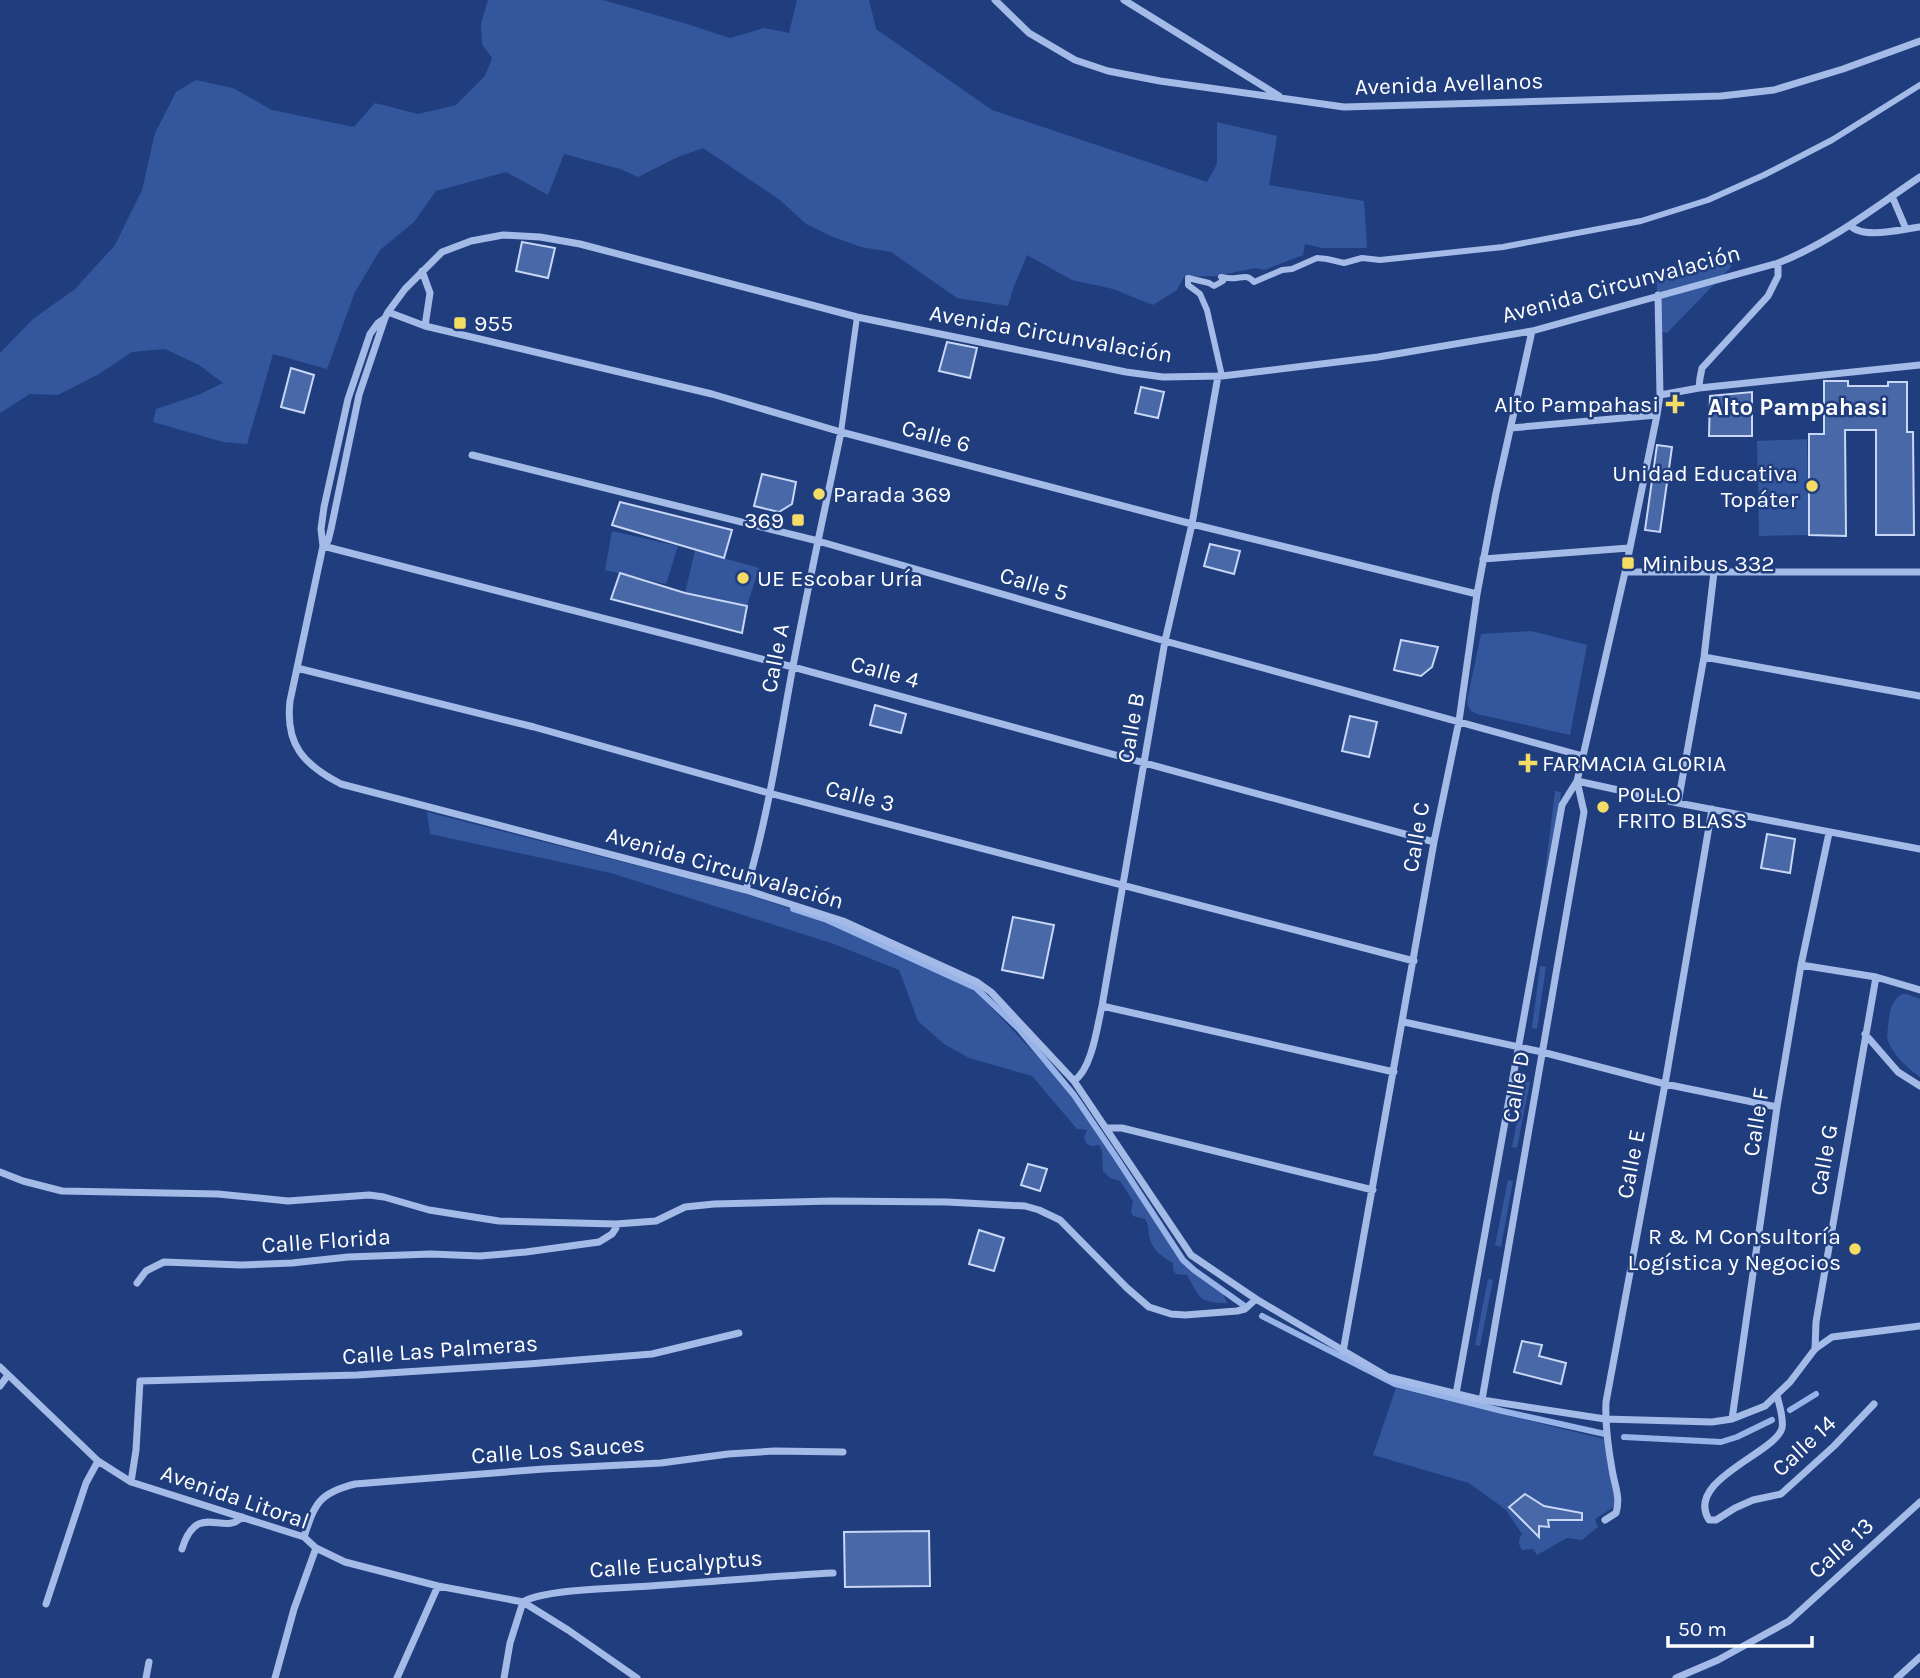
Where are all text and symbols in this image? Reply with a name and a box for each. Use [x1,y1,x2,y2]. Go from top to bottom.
street label: Avenida Avellanos [1354,67,1544,101]
street label: Avenida Circunvalación [1499,239,1743,329]
street label: Avenida Circunvalación [928,299,1174,369]
place label: 955 [474,310,513,337]
marker: 955 [452,315,468,331]
place label: Alto Pampahasi [1494,391,1659,418]
district label: Alto Pampahasi [1708,393,1888,421]
marker: Alto Pampahasi [1665,394,1685,414]
street label: Calle 6 [899,414,973,458]
place label: Unidad Educativa Topáter [1612,460,1799,513]
marker: Unidad Educativa Topáter [1804,478,1820,494]
place label: Parada 369 [833,481,951,508]
marker: Parada 369 [811,486,827,502]
place label: 369 [744,507,784,534]
marker: 369 [790,512,806,528]
place label: Minibus 332 [1642,550,1775,577]
marker: Minibus 332 [1620,555,1636,571]
street label: Calle 5 [997,561,1071,607]
place label: UE Escobar Uría [757,565,923,592]
marker: UE Escobar Uría [735,570,751,586]
street label: Calle A [755,621,795,695]
street label: Calle 4 [848,650,922,694]
street label: Calle B [1112,691,1150,765]
place label: FARMACIA GLORIA [1542,750,1726,777]
marker: FARMACIA GLORIA [1520,755,1536,771]
street label: Calle 3 [823,774,897,818]
place label: POLLO FRITO BLASS [1617,781,1747,834]
marker: POLLO FRITO BLASS [1595,799,1611,815]
street label: Calle C [1397,800,1435,874]
street label: Avenida Circunvalación [603,821,847,915]
street label: Calle D [1496,1049,1536,1125]
street label: Calle F [1737,1086,1775,1158]
street label: Calle G [1804,1122,1844,1198]
street label: Calle E [1611,1127,1651,1201]
street label: Calle Florida [260,1223,392,1259]
place label: R & M Consultoría Logística y Negocios [1628,1223,1841,1276]
marker: R & M Consultoría Logística y Negocios [1847,1241,1863,1257]
street label: Calle Las Palmeras [341,1330,539,1370]
street label: Calle 14 [1766,1410,1842,1482]
street label: Calle Los Sauces [470,1430,646,1470]
street label: Avenida Litoral [157,1459,313,1535]
street label: Calle 13 [1803,1512,1879,1584]
street label: Calle Eucalyptus [588,1544,764,1584]
scale bar [1668,1604,1812,1648]
text: 50 m [1678,1617,1727,1641]

